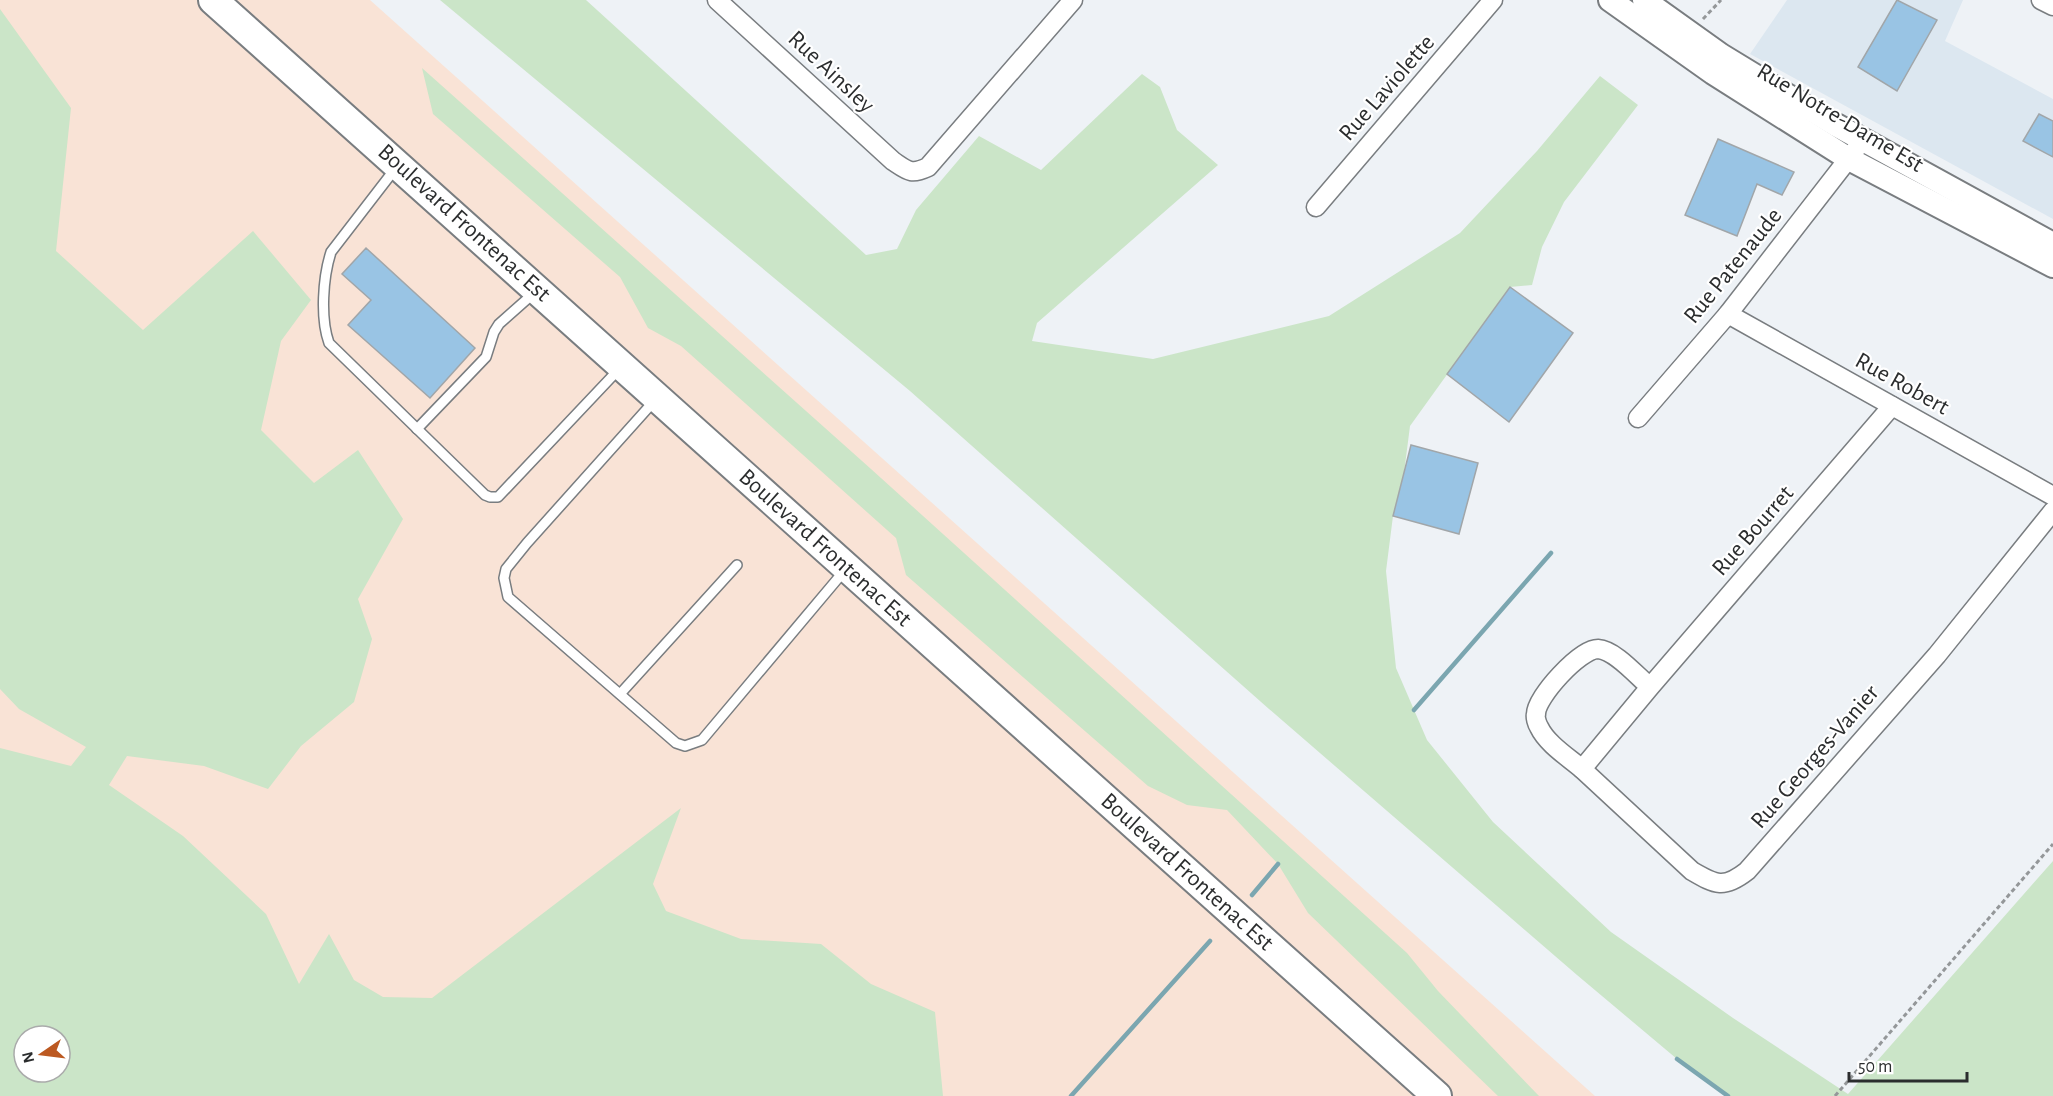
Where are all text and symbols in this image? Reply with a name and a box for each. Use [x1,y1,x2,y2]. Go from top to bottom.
street label: Rue Ainsley [783,26,879,118]
street label: Rue Laviolette [1335,30,1439,146]
street label: Rue Notre-Dame Est [1753,59,1928,177]
street label: Boulevard Frontenac Est [373,140,555,307]
street label: Rue Patenaude [1679,204,1787,328]
street label: Rue Robert [1851,349,1953,420]
street label: Boulevard Frontenac Est [734,465,916,632]
street label: Rue Bourret [1708,481,1799,581]
street label: Rue Georges-Vanier [1746,680,1884,833]
street label: Boulevard Frontenac Est [1096,789,1278,956]
north arrow [12,1024,72,1084]
scale bar [1849,1045,1968,1083]
text: N [19,1050,38,1065]
text: 50 m [1858,1058,1892,1076]

